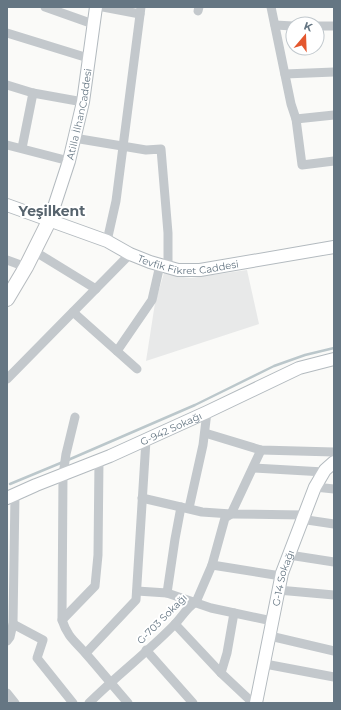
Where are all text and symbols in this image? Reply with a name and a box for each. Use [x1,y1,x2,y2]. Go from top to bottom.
north arrow [285,16,325,56]
text: K [302,19,315,35]
street label: Atilla İlhanCaddesi [63,68,94,161]
district label: Yeşilkent [18,202,85,220]
street label: Tevfik Fikret Caddesi [136,251,240,277]
street label: G-942 Sokağı [138,409,204,448]
street label: G-14 Sokağı [269,548,297,607]
street label: G-703 Sokağı [134,591,190,647]

